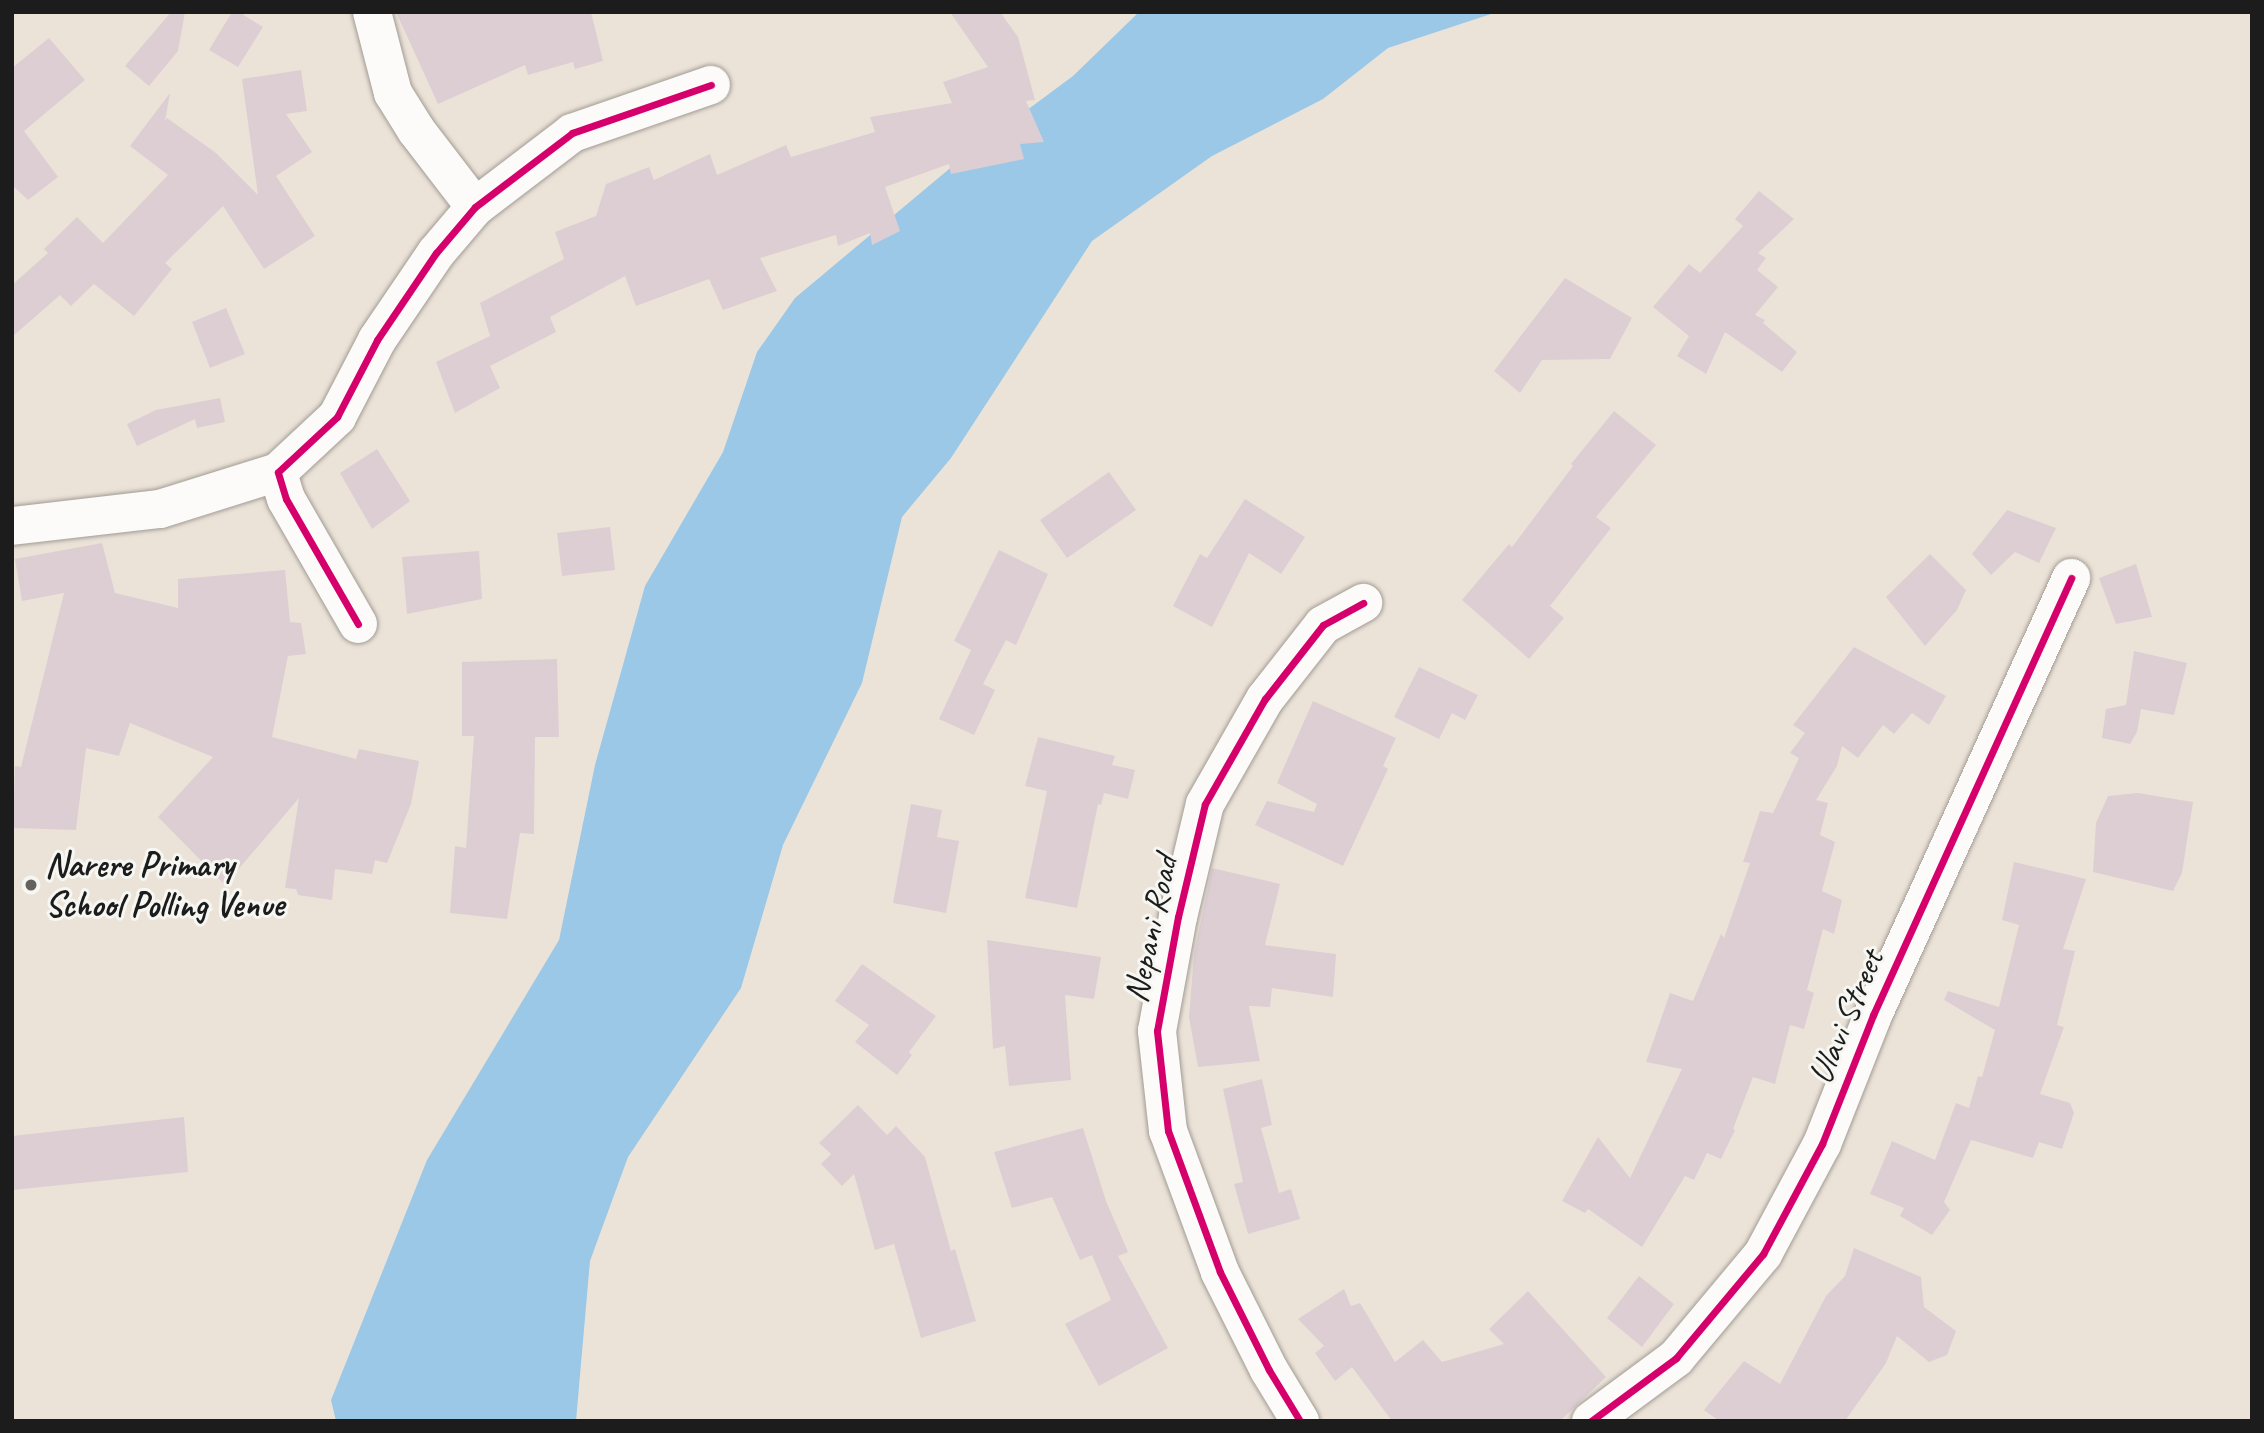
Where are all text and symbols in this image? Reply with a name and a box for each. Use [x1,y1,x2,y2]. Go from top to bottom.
place label: Narere Primary School Polling Venue [45,844,284,926]
street label: Nepani Road [1115,852,1187,1006]
marker: Narere Primary School Polling Venue [23,877,39,893]
street label: Ulavi Street [1799,943,1893,1091]

